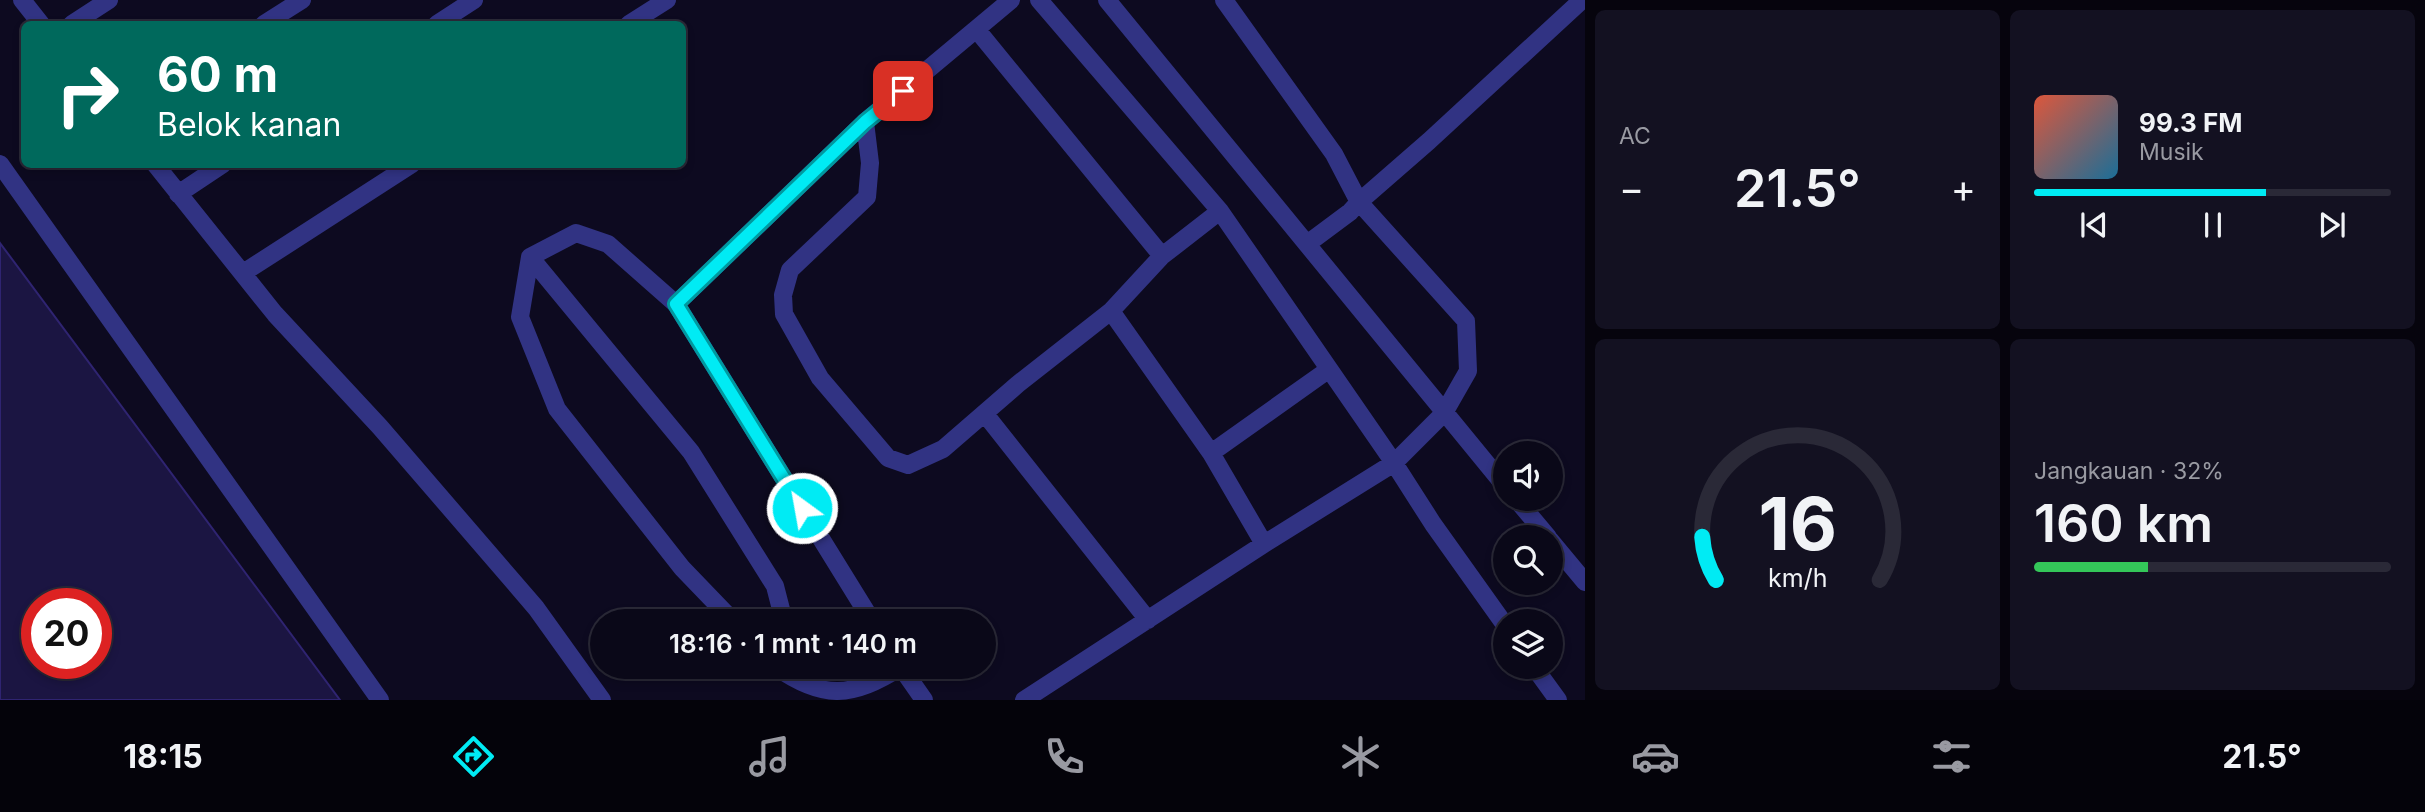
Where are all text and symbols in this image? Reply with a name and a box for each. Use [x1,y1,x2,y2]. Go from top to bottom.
text: 60 m [157,45,278,104]
icon: right [42,49,133,140]
pin [873,61,933,121]
icon: arrive [884,72,922,110]
text: Belok kanan [157,105,341,144]
text: 99.3 FM [2139,107,2243,138]
text: AC [1619,122,1651,150]
text: Musik [2139,138,2204,166]
text: 21.5° [1734,157,1861,220]
text: − [1619,165,1644,211]
text: + [1951,165,1976,211]
icon: previous [2075,206,2113,244]
icon: pause [2194,206,2232,244]
icon: next [2313,206,2351,244]
map controls [1493,441,1563,679]
button: sound [1493,441,1563,511]
text: Jangkauan · 32% [2034,457,2224,485]
position arrow [765,471,839,545]
text: 16 [1758,480,1837,569]
text: 160 km [2034,492,2213,555]
button: search [1493,525,1563,595]
text: km/h [1768,563,1827,593]
speed limit sign: 20 [21,588,112,679]
button: layers [1493,609,1563,679]
text: 18:16 · 1 mnt · 140 m [669,628,917,659]
icon: directions [449,732,498,781]
icon: music [745,732,794,781]
icon: phone [1040,732,1089,781]
icon: climate [1336,732,1385,781]
icon: car [1631,732,1680,781]
icon: filters [1927,732,1976,781]
text: 18:15 [123,737,203,776]
text: 21.5° [2222,737,2302,776]

